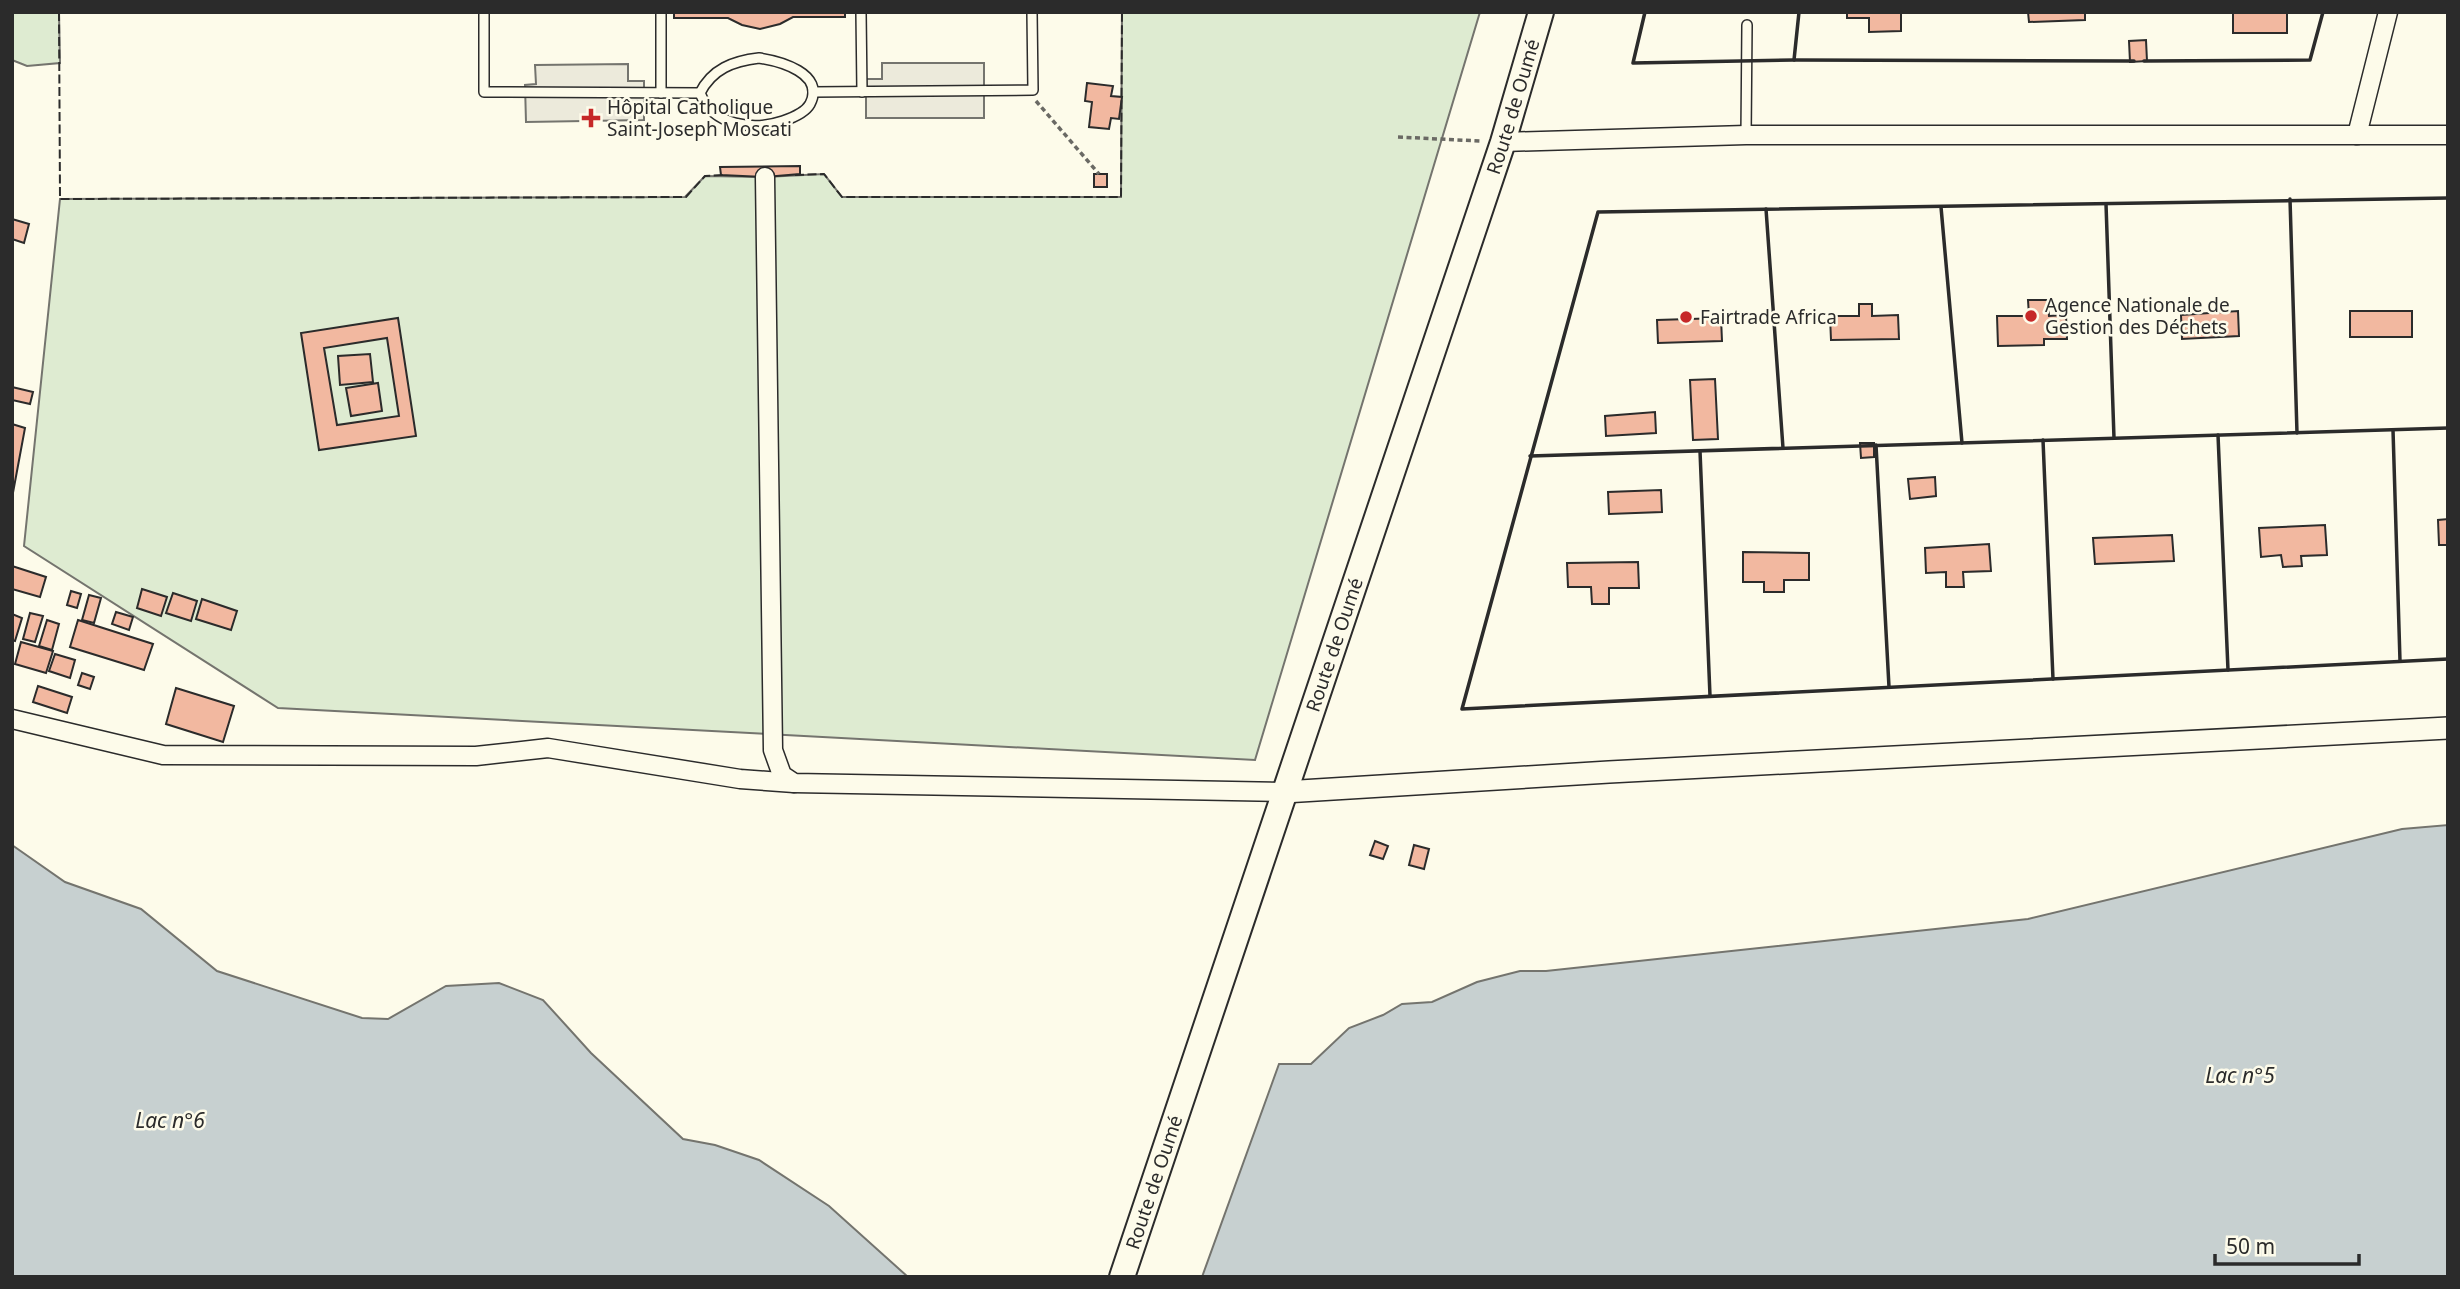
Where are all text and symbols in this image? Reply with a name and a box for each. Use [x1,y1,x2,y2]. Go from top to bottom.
street label: Route de Oumé [1480,36,1545,178]
place label: Hôpital Catholique Saint-Joseph Moscati [607,94,792,142]
marker: Hôpital Catholique Saint-Joseph Moscati [581,108,601,128]
place label: Agence Nationale de Gestion des Déchets [2045,292,2230,340]
place label: Fairtrade Africa [1700,304,1837,330]
marker: Agence Nationale de Gestion des Déchets [2023,308,2039,324]
marker: Fairtrade Africa [1678,309,1694,325]
street label: Route de Oumé [1300,574,1369,715]
water label: Lac n°5 [2205,1061,2275,1089]
water label: Lac n°6 [135,1106,205,1134]
street label: Route de Oumé [1119,1112,1188,1253]
scale bar [2215,1222,2358,1266]
text: 50 m [2226,1232,2275,1260]

